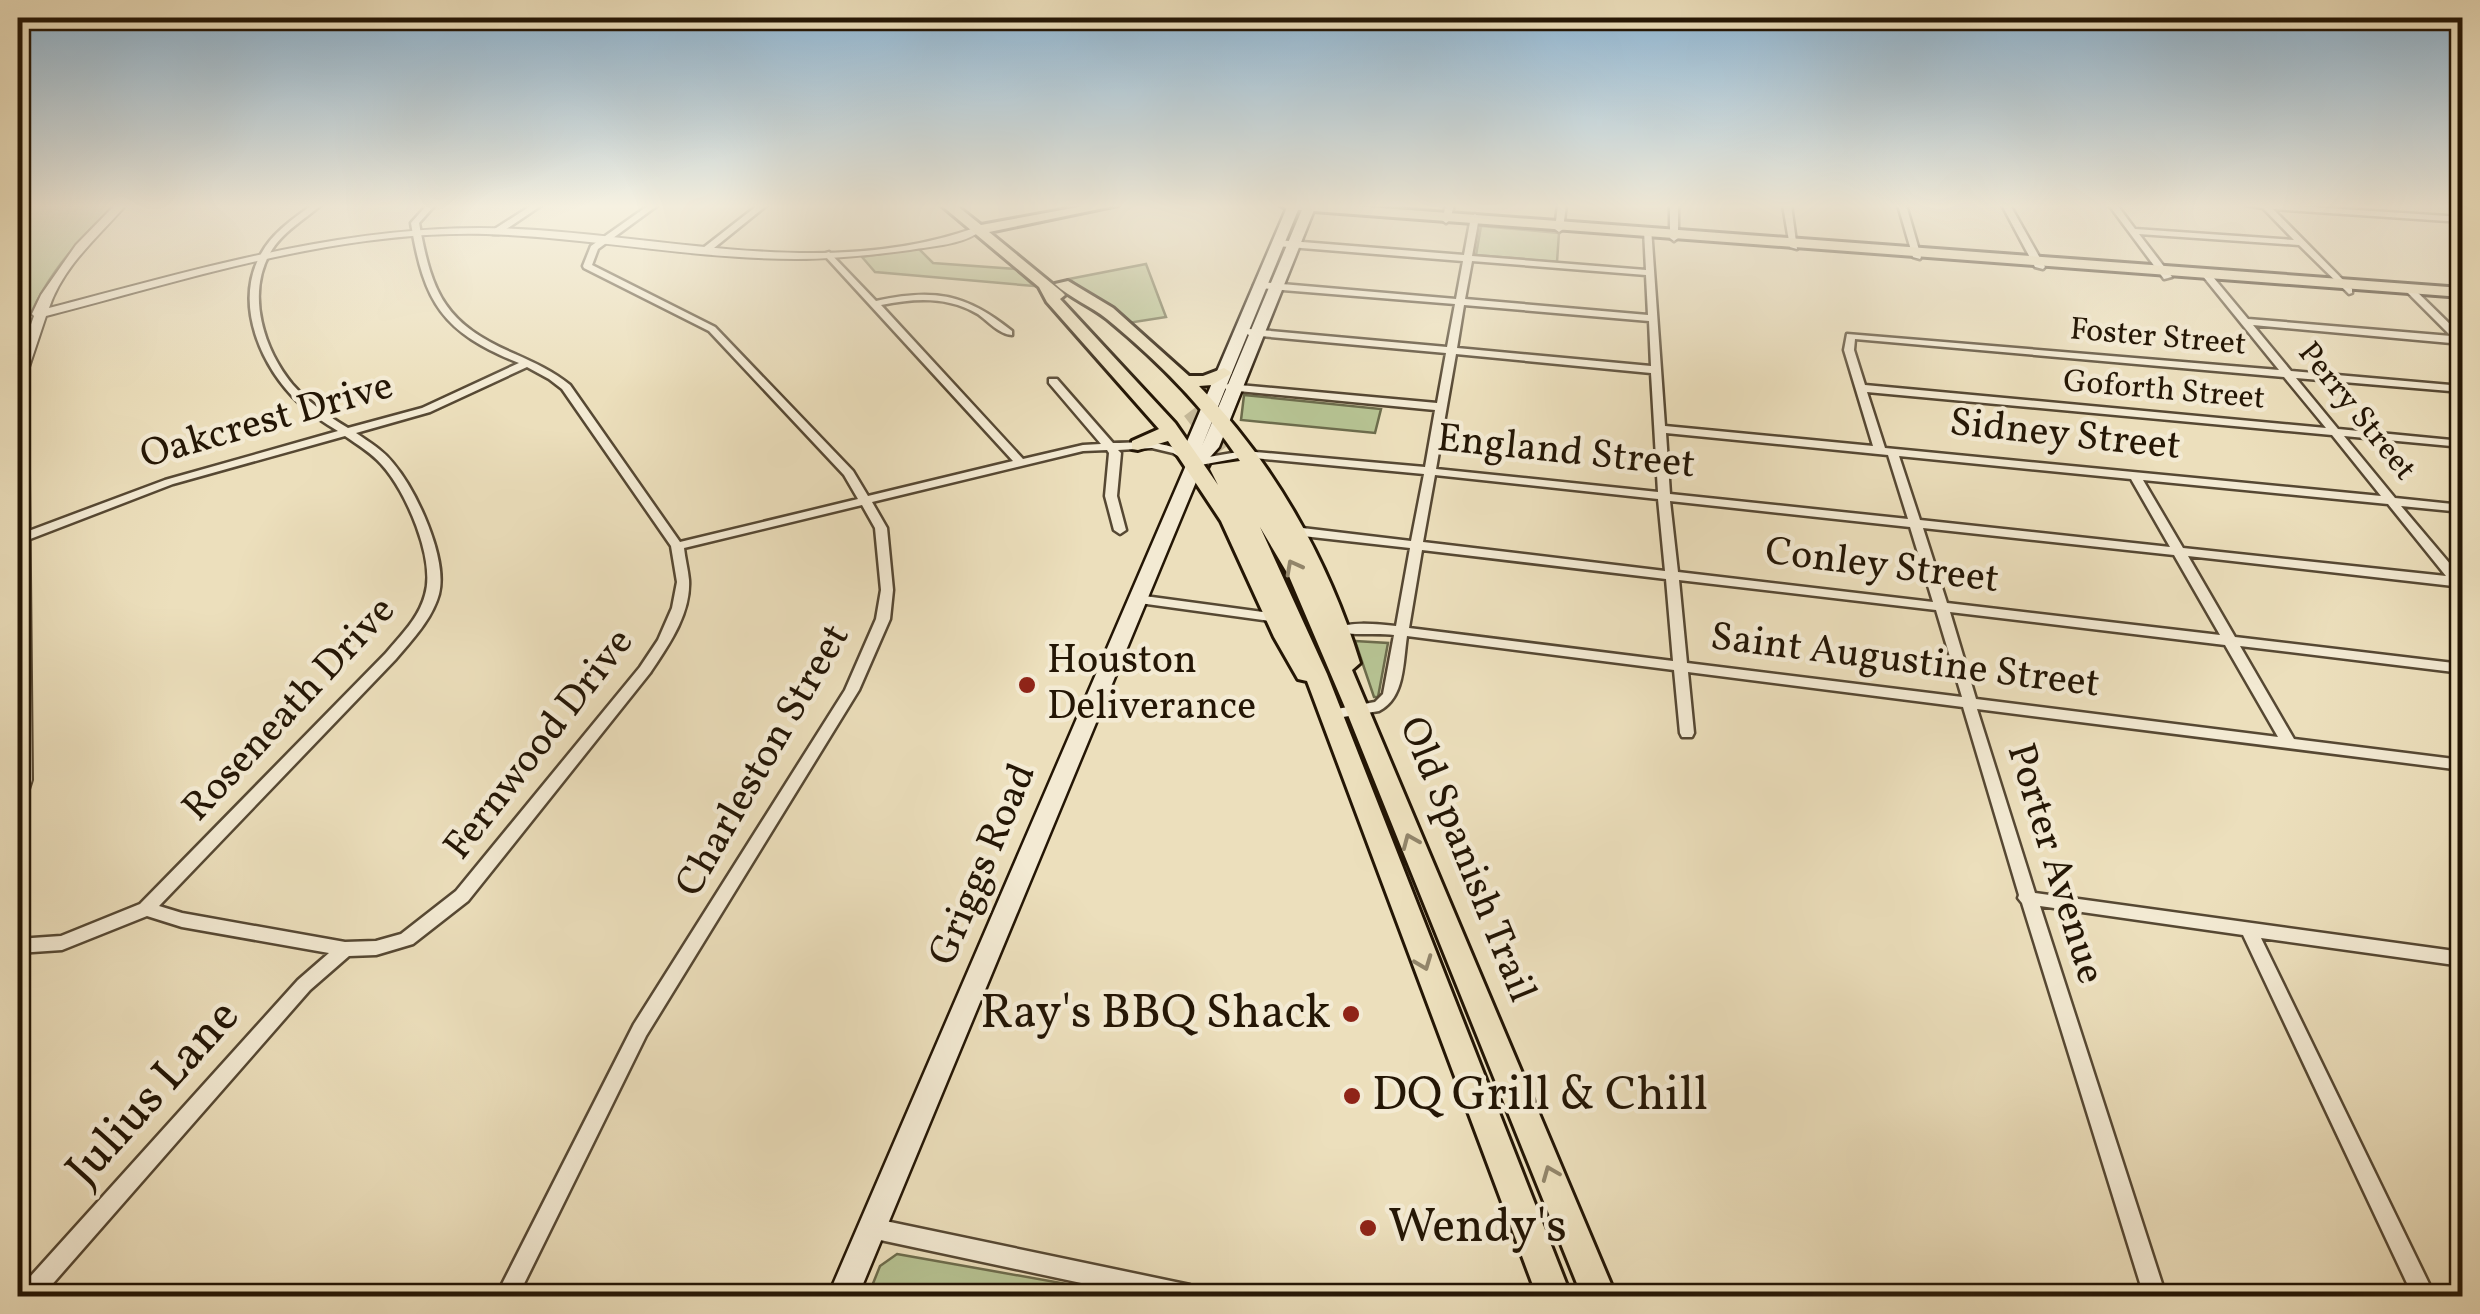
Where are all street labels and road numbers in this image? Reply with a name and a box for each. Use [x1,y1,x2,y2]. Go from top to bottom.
street label: Foster Street [2068,308,2248,368]
street label: Perry Street [2286,333,2426,491]
street label: Oakcrest Drive [134,359,400,485]
street label: Goforth Street [2061,360,2267,422]
street label: Sidney Street [1947,396,2183,476]
street label: England Street [1434,412,1698,494]
street label: Conley Street [1762,525,2002,609]
street label: Roseneath Drive [171,585,409,835]
street label: Saint Augustine Street [1707,610,2103,714]
street label: Charleston Street [663,614,865,908]
street label: Fernwood Drive [432,618,648,872]
street label: Old Spanish Trail [1383,709,1549,1011]
street label: Porter Avenue [1991,737,2117,991]
street label: Griggs Road [916,755,1052,975]
street label: Julius Lane [52,986,256,1202]

